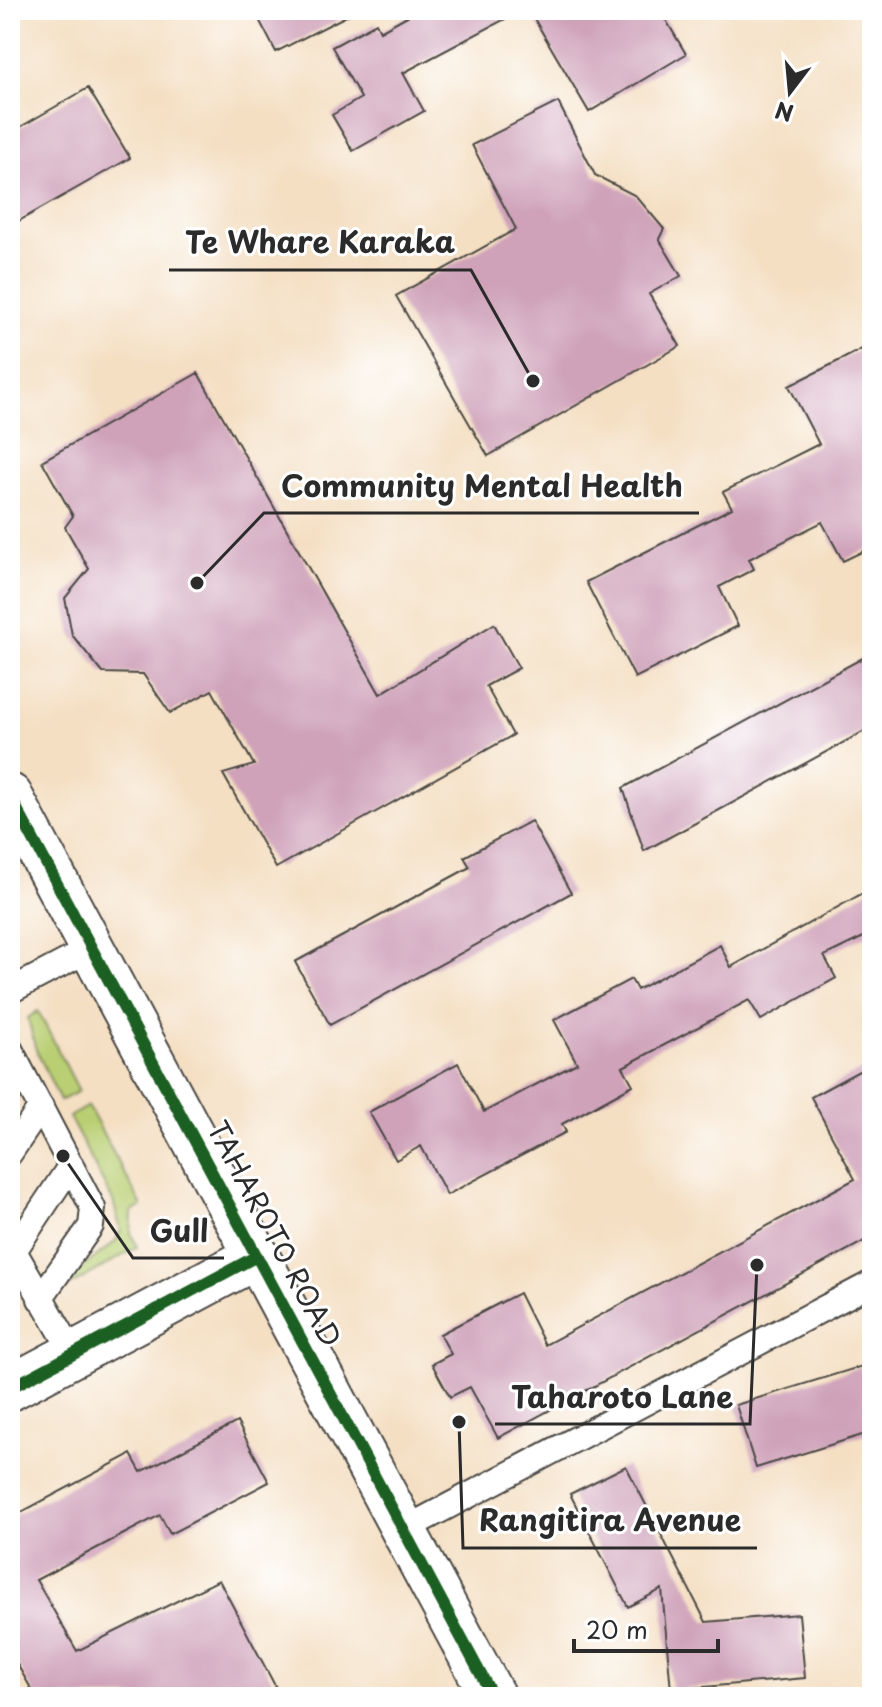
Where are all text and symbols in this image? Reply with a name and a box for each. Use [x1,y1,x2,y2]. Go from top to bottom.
north arrow [750,52,830,132]
text: N [771,94,797,131]
callout: Te Whare Karaka [169,216,471,270]
text: Te Whare Karaka [185,218,456,263]
callout: Community Mental Health [264,459,699,513]
text: Community Mental Health [281,462,683,507]
street label: TAHAROTO ROAD [197,1112,353,1354]
callout: Gull [133,1204,224,1258]
text: Gull [150,1207,208,1252]
callout: Taharoto Lane [495,1370,750,1424]
text: Taharoto Lane [511,1373,733,1418]
callout: Rangitira Avenue [463,1494,757,1548]
text: Rangitira Avenue [479,1496,741,1541]
scale bar [574,1603,718,1653]
text: 20 m [586,1611,648,1647]

